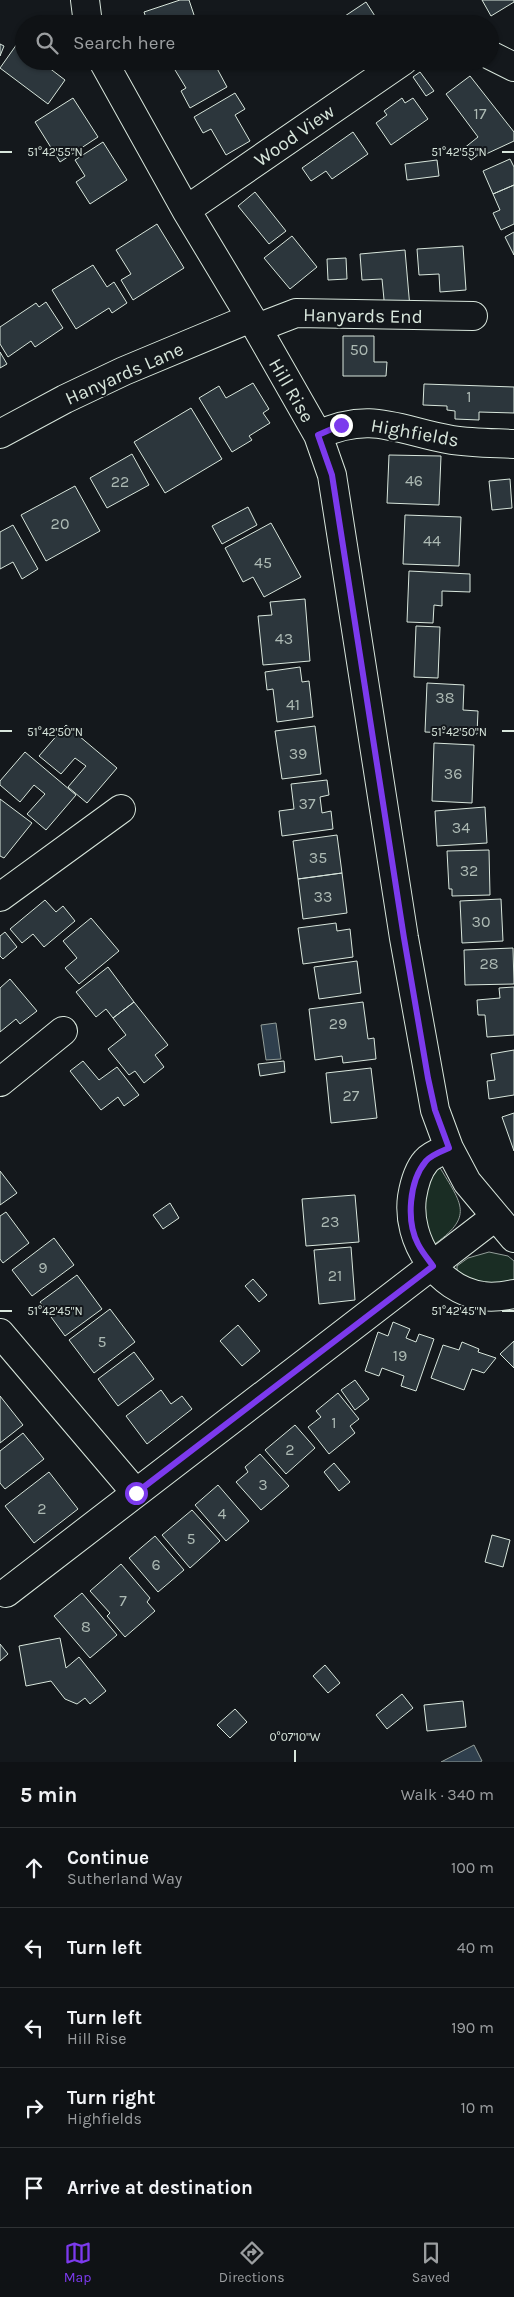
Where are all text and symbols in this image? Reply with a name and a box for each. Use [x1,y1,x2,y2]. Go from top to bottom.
search box [15,15,499,70]
icon: search [33,29,61,57]
text: Search here [73,32,175,54]
street label: Wood View [250,100,339,171]
house number: 17 [474,104,487,123]
text: 51°42'55"N [27,145,83,159]
text: 51°42'55"N [431,145,487,159]
street label: Hanyards End [303,304,423,328]
street label: Hanyards Lane [62,338,187,410]
house number: 50 [350,340,368,359]
street label: Hill Rise [264,354,318,427]
house number: 1 [466,387,472,406]
route end [330,414,353,437]
street label: Highfields [369,414,461,452]
house number: 46 [405,471,423,490]
house number: 22 [111,472,129,491]
house number: 20 [51,514,69,533]
house number: 44 [423,531,441,550]
house number: 45 [254,553,272,572]
house number: 43 [275,629,293,648]
house number: 38 [435,688,455,707]
house number: 41 [286,695,300,714]
text: 51°42'50"N [27,725,83,739]
text: 51°42'50"N [431,725,487,739]
house number: 39 [289,744,307,763]
house number: 36 [444,764,462,783]
house number: 37 [299,794,316,813]
house number: 34 [452,818,470,837]
house number: 35 [309,848,327,867]
house number: 32 [460,861,478,880]
house number: 33 [314,887,332,906]
house number: 30 [472,912,490,931]
house number: 28 [479,954,499,973]
house number: 29 [329,1014,347,1033]
house number: 27 [343,1086,360,1105]
house number: 23 [321,1212,339,1231]
house number: 9 [38,1258,48,1277]
house number: 21 [328,1266,342,1285]
text: 51°42'45"N [27,1304,83,1318]
text: 51°42'45"N [431,1304,487,1318]
house number: 5 [97,1332,107,1351]
house number: 19 [393,1346,407,1365]
house number: 1 [331,1413,337,1432]
house number: 2 [285,1440,295,1459]
house number: 3 [258,1475,268,1494]
route start [125,1482,148,1505]
house number: 2 [37,1499,47,1518]
house number: 4 [218,1504,227,1523]
house number: 5 [186,1529,196,1548]
house number: 6 [151,1555,161,1574]
house number: 7 [119,1591,127,1610]
house number: 8 [81,1617,91,1636]
text: 0°07'10"W [269,1730,321,1744]
text: 5 min [20,1783,77,1807]
text: Walk · 340 m [401,1785,494,1804]
text: Continue [67,1847,149,1869]
icon: ahead [20,1854,48,1882]
text: 100 m [451,1858,494,1877]
text: Sutherland Way [67,1869,182,1888]
icon: left [20,1934,48,1962]
text: Turn left [67,1937,142,1959]
text: 40 m [457,1938,494,1957]
text: Turn left [67,2007,142,2029]
icon: left [20,2014,48,2042]
text: 190 m [451,2018,494,2037]
text: Hill Rise [67,2029,126,2048]
text: Turn right [67,2087,156,2109]
icon: right [20,2094,48,2122]
text: 10 m [460,2098,494,2117]
text: Highfields [67,2109,142,2128]
icon: arrive [20,2174,48,2202]
text: Arrive at destination [67,2177,253,2199]
tab: Map [64,2239,92,2286]
tab: Directions [219,2239,285,2286]
tab: Saved [412,2239,450,2286]

